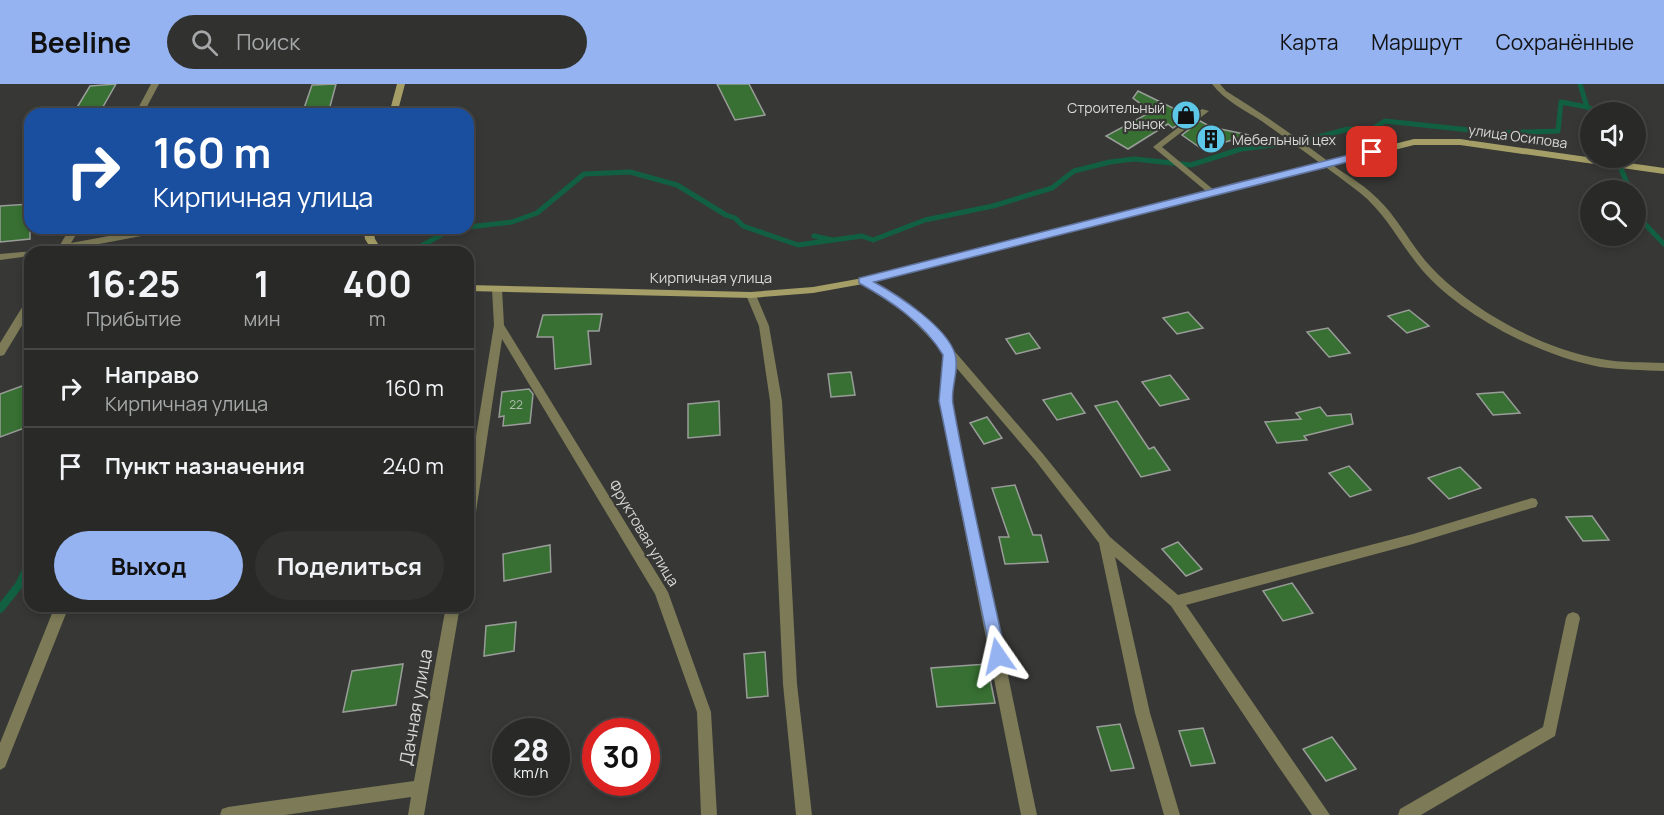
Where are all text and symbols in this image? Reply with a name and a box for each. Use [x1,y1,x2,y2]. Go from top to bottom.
search box [167,15,587,69]
text: Beeline [30,23,131,61]
icon: search [188,26,221,59]
text: Поиск [236,27,300,57]
text: Карта [1280,28,1338,56]
text: Маршрут [1371,28,1463,56]
text: Сохранённые [1496,28,1634,56]
place label: Строительный рынок [1067,98,1166,133]
shop icon: Строительный рынок [1170,99,1202,131]
map controls [1580,102,1646,246]
button: sound [1580,102,1646,168]
street label: улица Осипова [1467,120,1569,152]
text: 160 m [153,123,271,181]
building icon: Мебельный цех [1195,123,1227,155]
pin [1346,126,1397,177]
place label: Мебельный цех [1232,130,1337,149]
icon: right [54,132,132,210]
icon: arrive [1355,135,1388,168]
text: Кирпичная улица [153,178,373,215]
button: search [1580,180,1646,246]
text: 16:25 [87,259,180,308]
text: 1 [254,259,270,308]
text: 400 [343,259,412,308]
street label: Кирпичная улица [650,267,772,288]
text: Прибытие [86,305,181,332]
text: мин [243,305,281,332]
text: m [369,305,386,332]
text: Направо [105,360,199,390]
icon: right [54,372,87,405]
text: 160 m [385,373,444,403]
text: Кирпичная улица [105,390,268,417]
house number: 22 [509,396,523,413]
icon: arrive [54,450,87,483]
text: Пункт назначения [105,451,305,481]
text: 240 m [382,451,444,481]
street label: Фруктовая улица [604,476,684,590]
button: Выход [54,531,243,600]
button: Поделиться [255,531,444,600]
position arrow [966,624,1030,688]
street label: Дачная улица [393,647,437,767]
speed limit sign: 30 [582,718,660,796]
text: 28 [513,729,549,770]
text: km/h [514,762,548,783]

